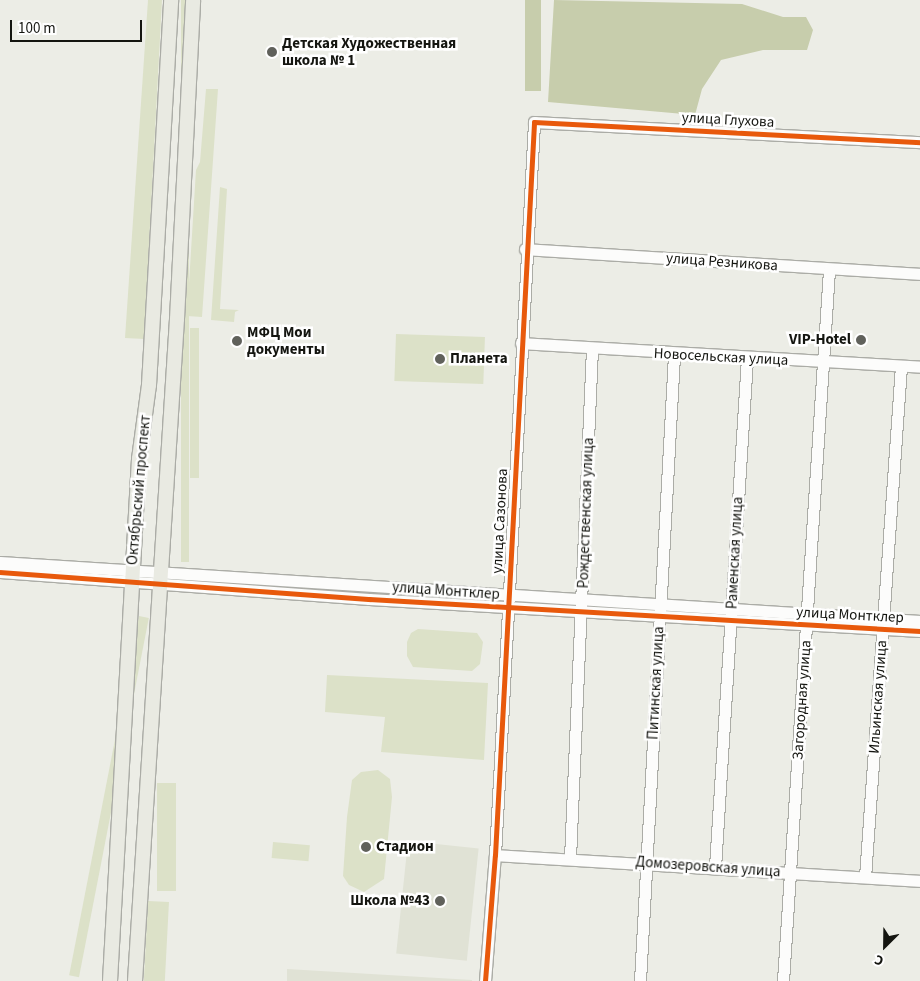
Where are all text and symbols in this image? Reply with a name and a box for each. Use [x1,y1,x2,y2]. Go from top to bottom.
scale bar [12,10,145,42]
text: 100 m [18,18,56,39]
place label: Детская Художественная школа № 1 [282,34,456,69]
marker: Детская Художественная школа № 1 [266,46,278,58]
street label: улица Глухова [681,109,775,131]
street label: улица Резникова [665,249,779,275]
place label: МФЦ Мои документы [247,323,325,358]
place label: VIP-Hotel [789,331,851,349]
marker: VIP-Hotel [855,334,867,346]
marker: МФЦ Мои документы [231,335,243,347]
street label: Новосельская улица [653,344,789,370]
place label: Планета [450,350,508,368]
marker: Планета [434,353,446,365]
street label: Октябрьский проспект [123,414,155,566]
street label: Рождественская улица [574,437,598,589]
street label: улица Сазонова [488,468,512,574]
street label: Раменская улица [723,496,747,610]
street label: улица Монтклер [392,578,500,604]
street label: улица Монтклер [796,603,904,627]
street label: Питинская улица [644,626,668,740]
street label: Загородная улица [789,640,815,760]
street label: Ильинская улица [865,640,891,754]
place label: Стадион [376,838,434,856]
marker: Стадион [360,841,372,853]
street label: Домозеровская улица [635,853,781,881]
place label: Школа №43 [350,892,430,910]
marker: Школа №43 [434,895,446,907]
north arrow [860,921,910,971]
text: С [871,949,887,971]

